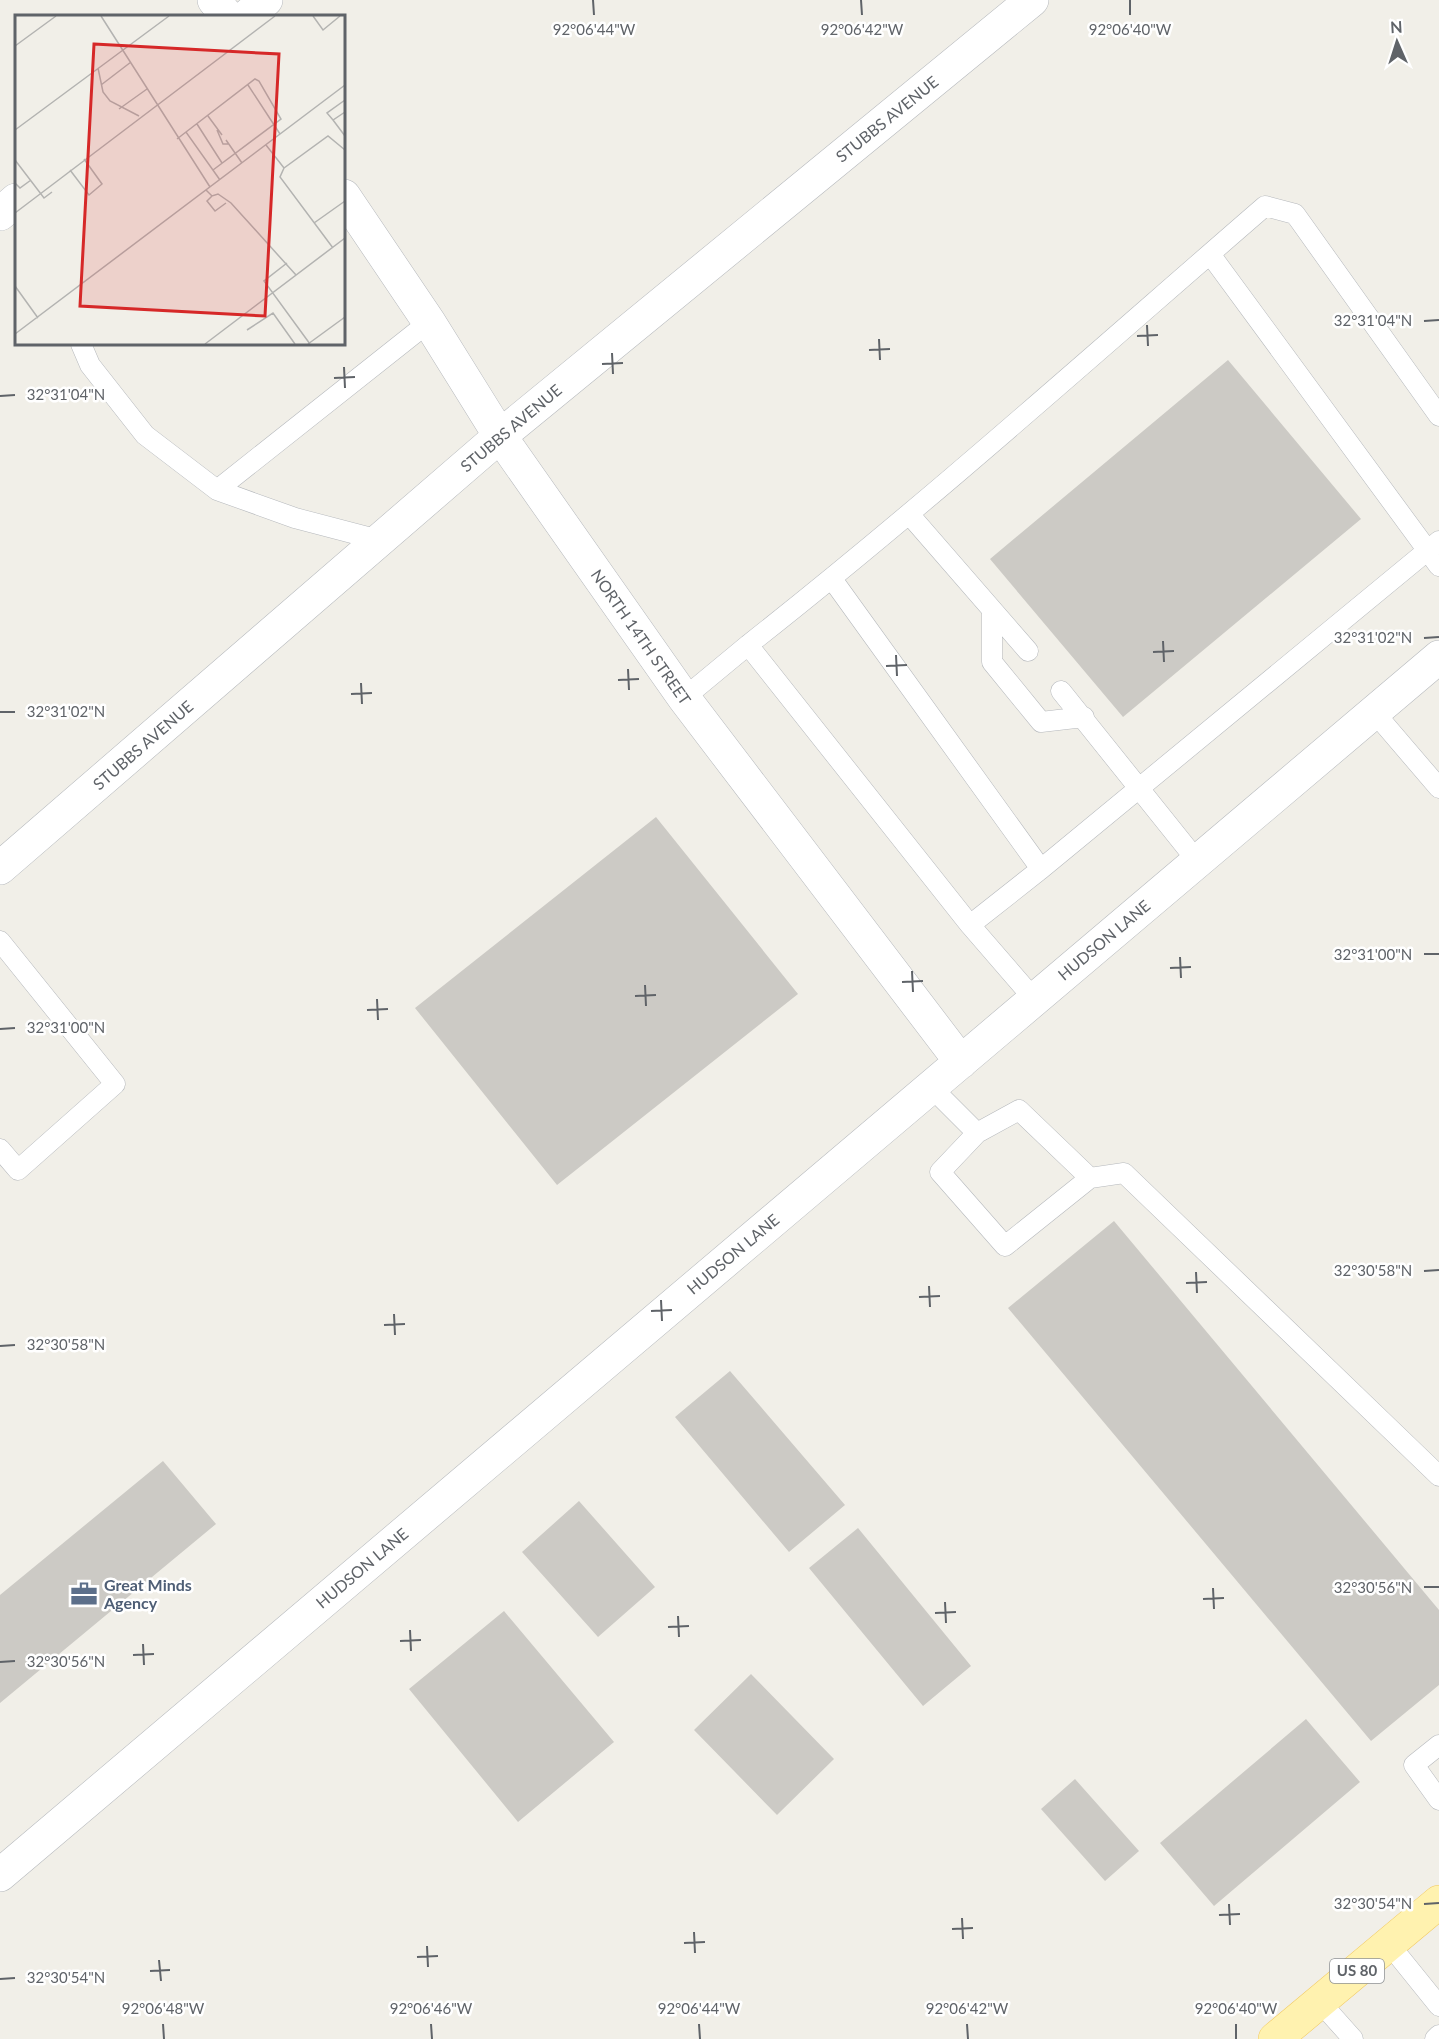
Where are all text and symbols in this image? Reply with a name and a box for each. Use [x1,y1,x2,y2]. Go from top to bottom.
north arrow [1367,12,1427,72]
inset map [15,15,345,345]
text: N [1390,17,1403,36]
text: 92°06'44"W [553,20,636,38]
text: 92°06'42"W [821,20,904,38]
text: 92°06'40"W [1089,20,1172,38]
street label: STUBBS AVENUE [832,72,942,166]
text: 32°31'04"N [1334,311,1412,329]
street label: STUBBS AVENUE [456,380,565,475]
text: 32°31'04"N [27,385,105,403]
street label: NORTH 14TH STREET [587,565,696,708]
text: 32°31'02"N [1334,628,1412,646]
street label: STUBBS AVENUE [89,696,196,793]
text: 32°31'02"N [27,702,105,720]
street label: HUDSON LANE [1054,896,1154,984]
text: 32°31'00"N [1334,945,1412,963]
text: 32°31'00"N [27,1018,105,1036]
street label: HUDSON LANE [683,1210,783,1298]
text: 32°30'58"N [1334,1261,1412,1279]
text: 32°30'58"N [27,1335,105,1353]
street label: HUDSON LANE [312,1524,412,1612]
place label: Great Minds Agency [103,1575,192,1612]
text: 32°30'56"N [1334,1578,1412,1596]
office icon: Great Minds Agency [69,1579,99,1609]
text: 32°30'56"N [27,1652,105,1670]
text: 32°30'54"N [1334,1894,1412,1912]
road number: US 80 [1330,1959,1384,1983]
text: 32°30'54"N [27,1968,105,1986]
text: 92°06'48"W [122,1999,205,2017]
text: 92°06'46"W [390,1999,473,2017]
text: 92°06'44"W [658,1999,741,2017]
text: 92°06'42"W [926,1999,1009,2017]
text: 92°06'40"W [1195,1999,1278,2017]

